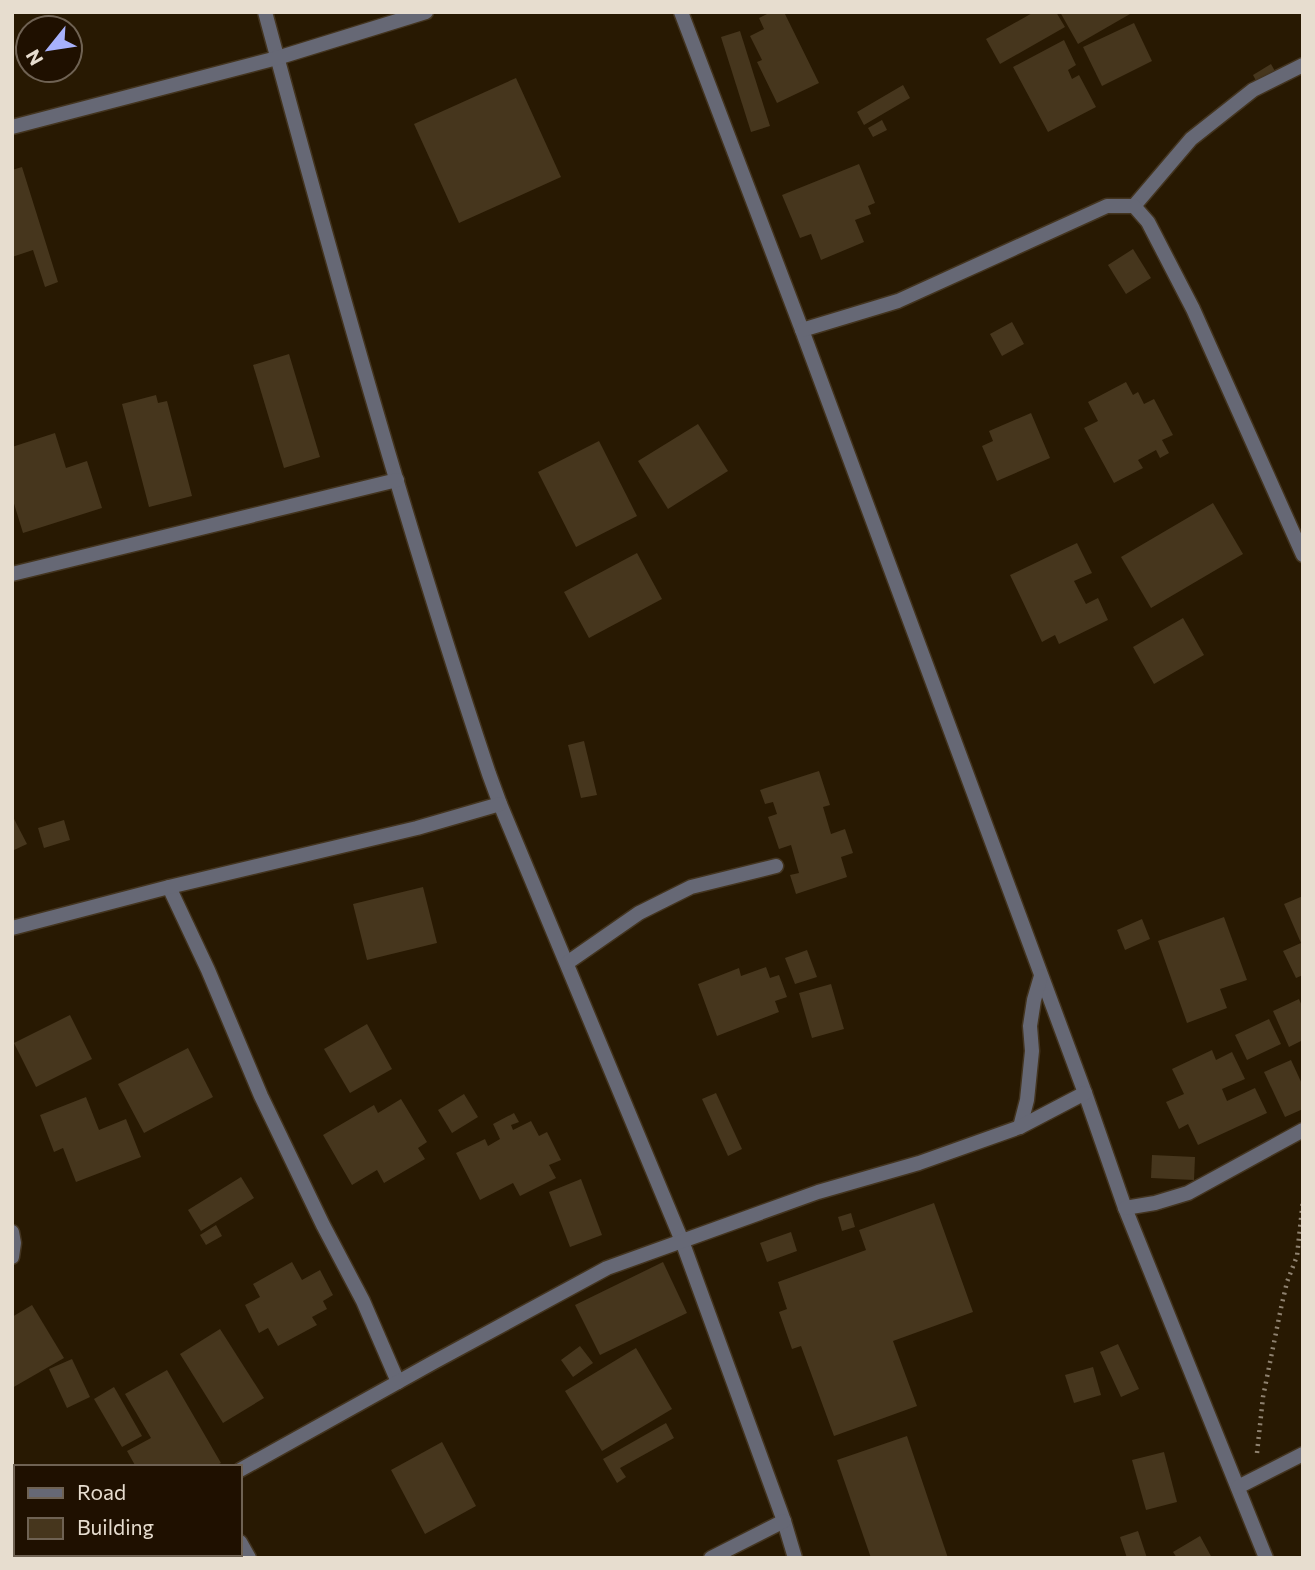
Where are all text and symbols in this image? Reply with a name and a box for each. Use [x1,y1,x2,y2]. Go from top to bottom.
north arrow [14,14,84,84]
text: N [20,46,47,70]
legend [14,1465,242,1556]
text: Road [77,1479,126,1504]
text: Building [77,1514,154,1539]

